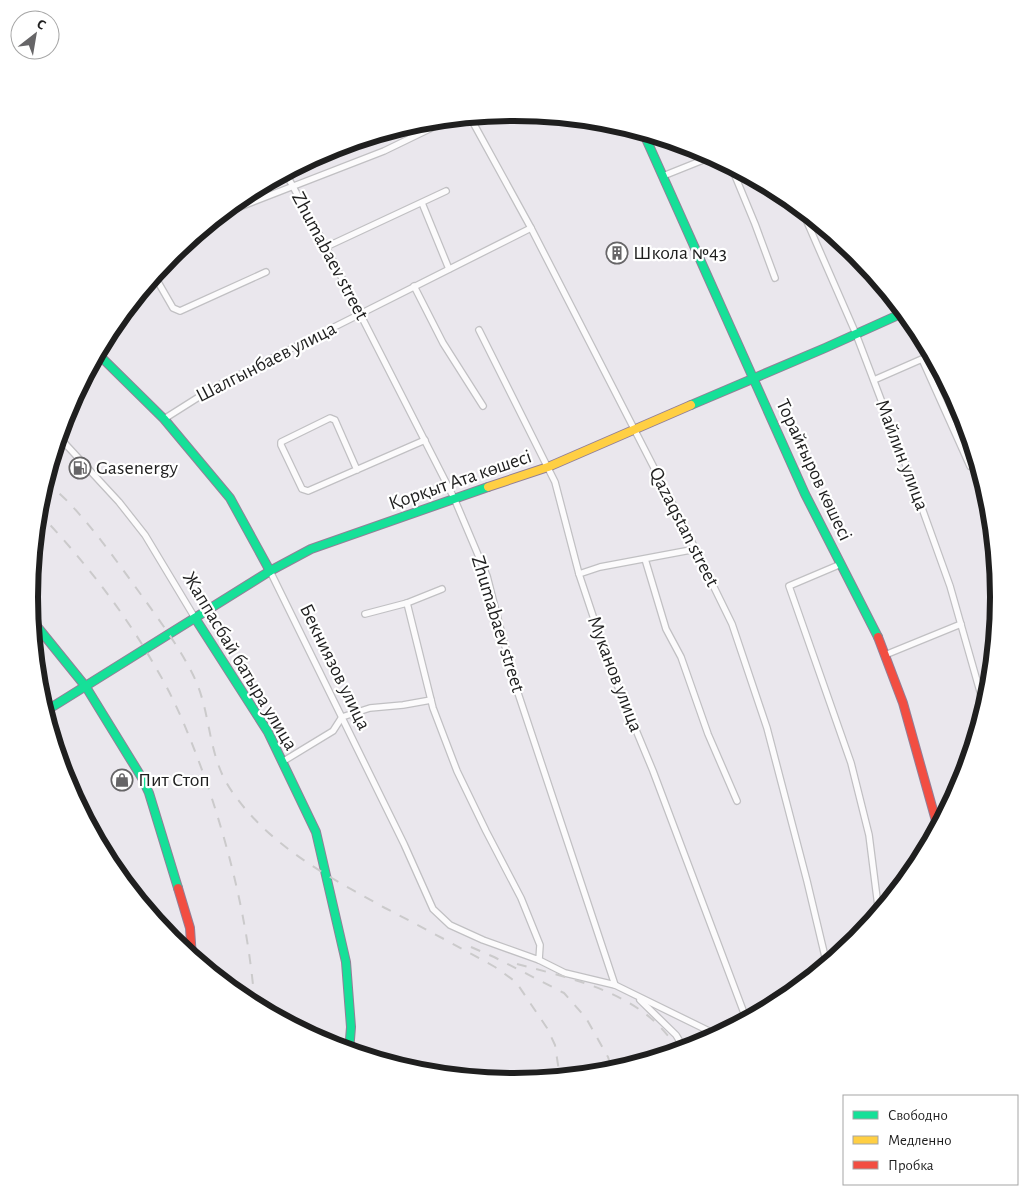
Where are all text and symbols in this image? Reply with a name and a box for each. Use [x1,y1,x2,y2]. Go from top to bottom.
north arrow [10,10,60,60]
text: С [34,17,48,33]
street label: Zhumabaev street [288,189,372,324]
building icon: Школа №43 [605,241,629,265]
place label: Школа №43 [633,243,727,263]
street label: Шалгынбаев улица [193,318,339,406]
street label: Торайғыров көшесі [772,396,856,544]
street label: Майлин улица [872,397,932,513]
street label: Қорқыт Ата көшесі [386,446,534,514]
fuel station icon: Gasenergy [68,456,92,480]
place label: Gasenergy [96,458,178,478]
street label: Qazaqstan street [645,464,723,591]
street label: Zhumabaev street [468,553,528,695]
street label: Жаппасбай батыра улица [179,568,301,754]
street label: Бекниязов улица [296,601,374,733]
street label: Муканов улица [584,613,646,735]
shop icon: Пит Стоп [110,768,134,792]
place label: Пит Стоп [138,770,210,790]
legend [843,1095,1018,1185]
text: Свободно [888,1108,948,1123]
text: Медленно [888,1133,952,1148]
text: Пробка [888,1158,934,1173]

